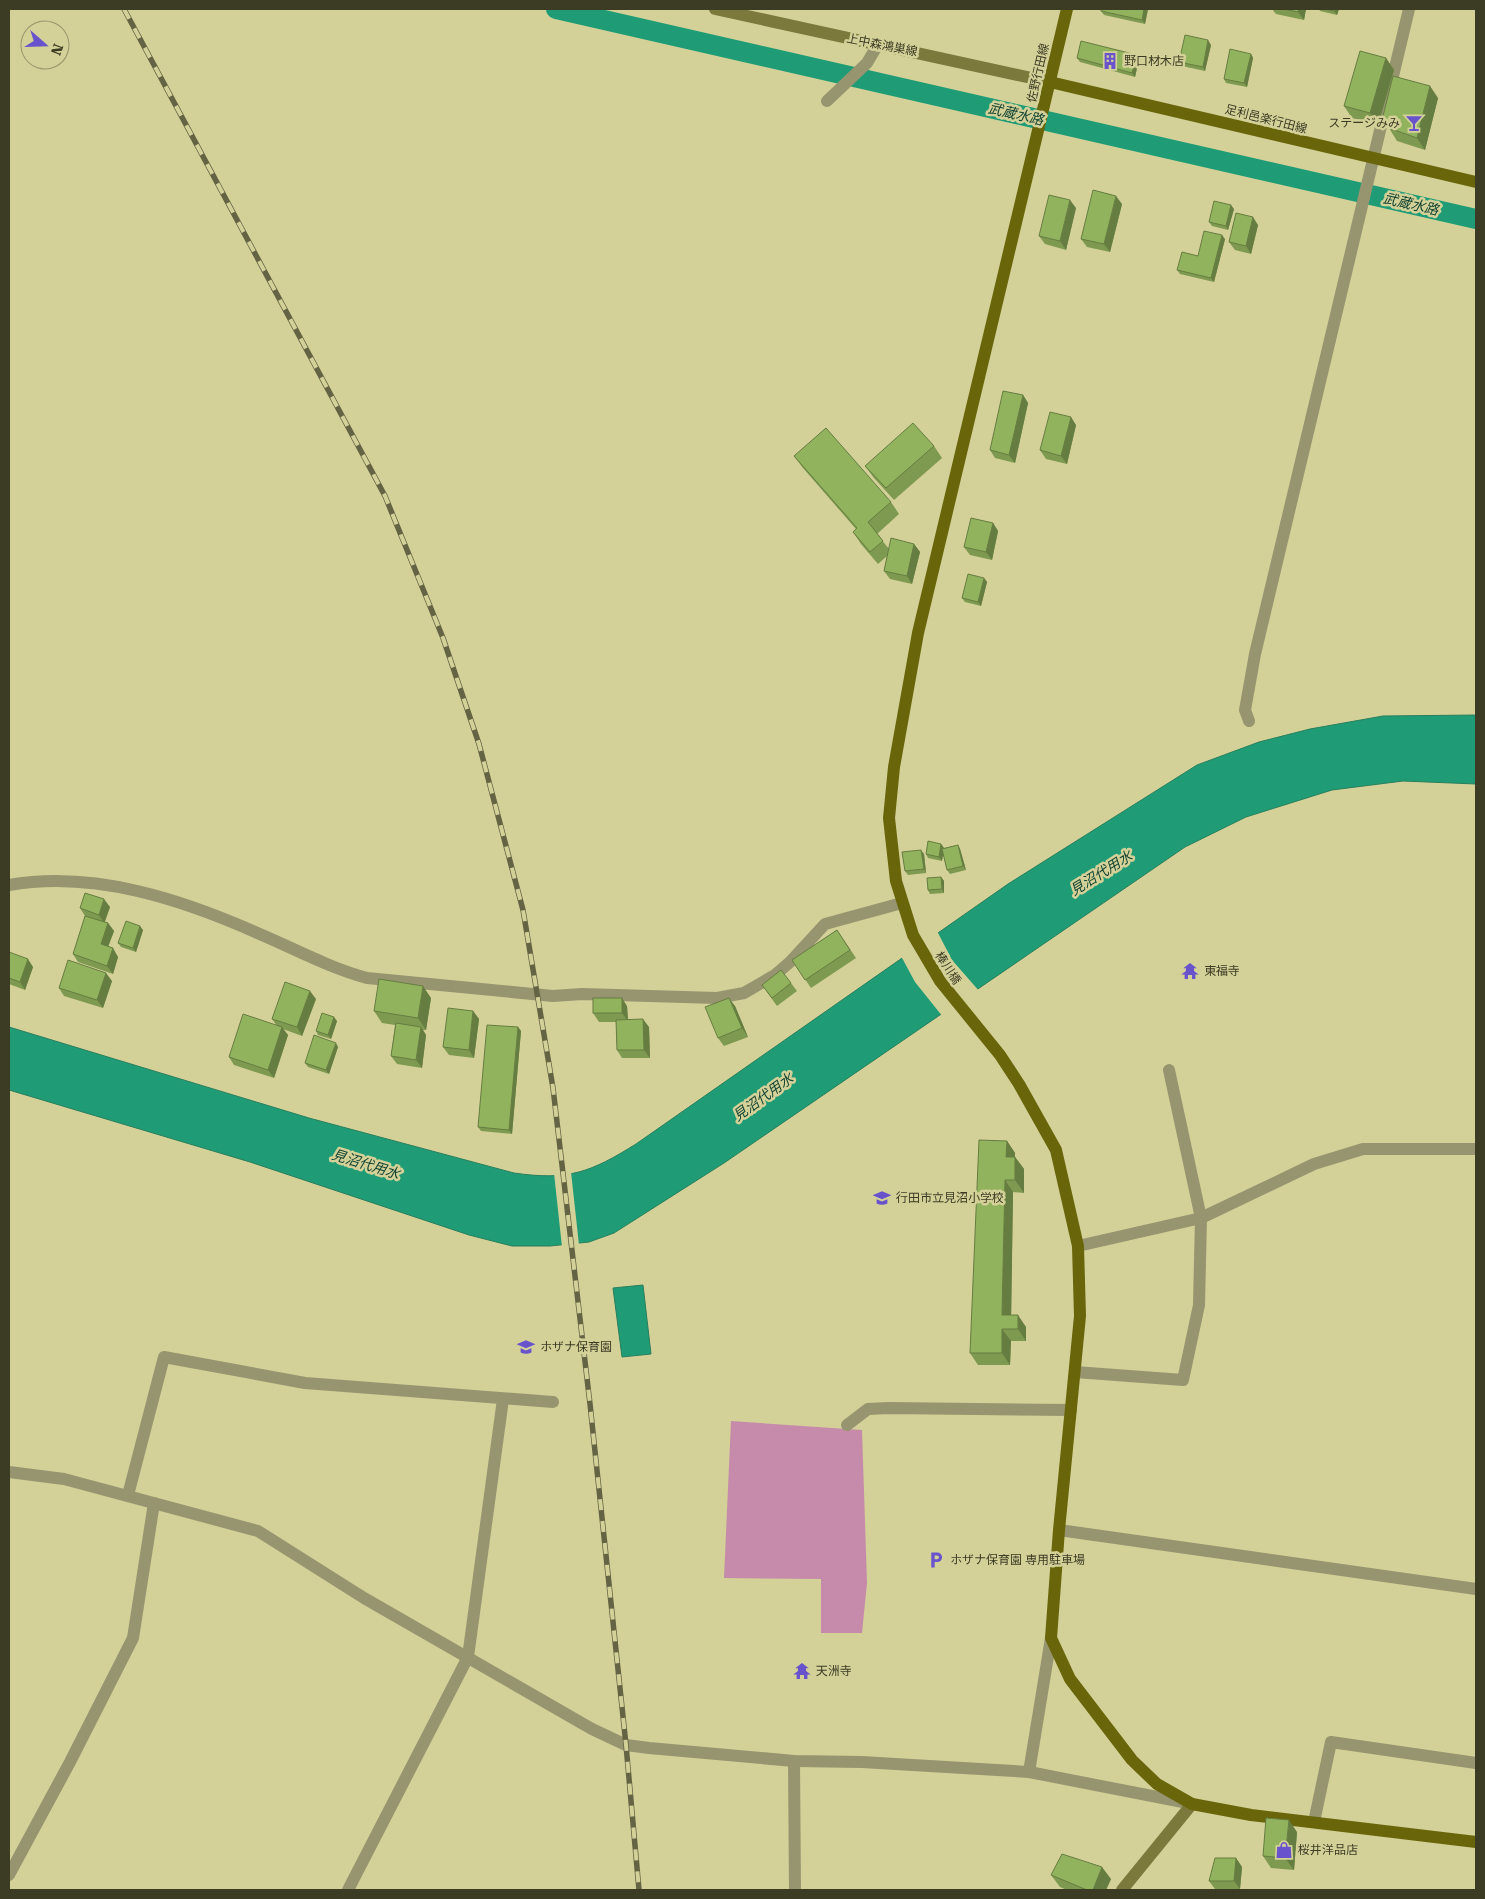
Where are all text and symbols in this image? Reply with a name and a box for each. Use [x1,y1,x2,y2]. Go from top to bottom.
north arrow [20,20,70,70]
street label: 上中森鴻巣線 [845,31,919,59]
text: N [48,42,67,57]
street label: 佐野行田線 [1024,42,1052,104]
building icon: 野口材木店 [1100,51,1120,71]
place label: 野口材木店 [1124,54,1184,68]
water label: 武蔵水路 [987,100,1046,128]
street label: 足利邑楽行田線 [1224,102,1308,136]
bar icon: ステージみみ [1404,113,1424,133]
place label: ステージみみ [1328,116,1400,130]
water label: 武蔵水路 [1382,190,1441,218]
water label: 見沼代用水 [1067,847,1137,898]
street label: 棒川橋 [932,949,964,987]
temple icon: 東福寺 [1180,961,1200,981]
place label: 東福寺 [1204,964,1240,978]
water label: 見沼代用水 [730,1069,798,1124]
water label: 見沼代用水 [330,1146,404,1182]
school or university icon: 行田市立見沼小学校 [872,1188,892,1208]
place label: 行田市立見沼小学校 [896,1191,1004,1205]
school or university icon: ホザナ保育園 [516,1337,536,1357]
place label: ホザナ保育園 [540,1340,612,1354]
parking icon: ホザナ保育園 専用駐車場 [926,1550,946,1570]
place label: ホザナ保育園 専用駐車場 [950,1553,1085,1567]
temple icon: 天洲寺 [792,1661,812,1681]
place label: 天洲寺 [816,1664,852,1678]
shop icon: 桜井洋品店 [1274,1840,1294,1860]
place label: 桜井洋品店 [1298,1843,1358,1857]

